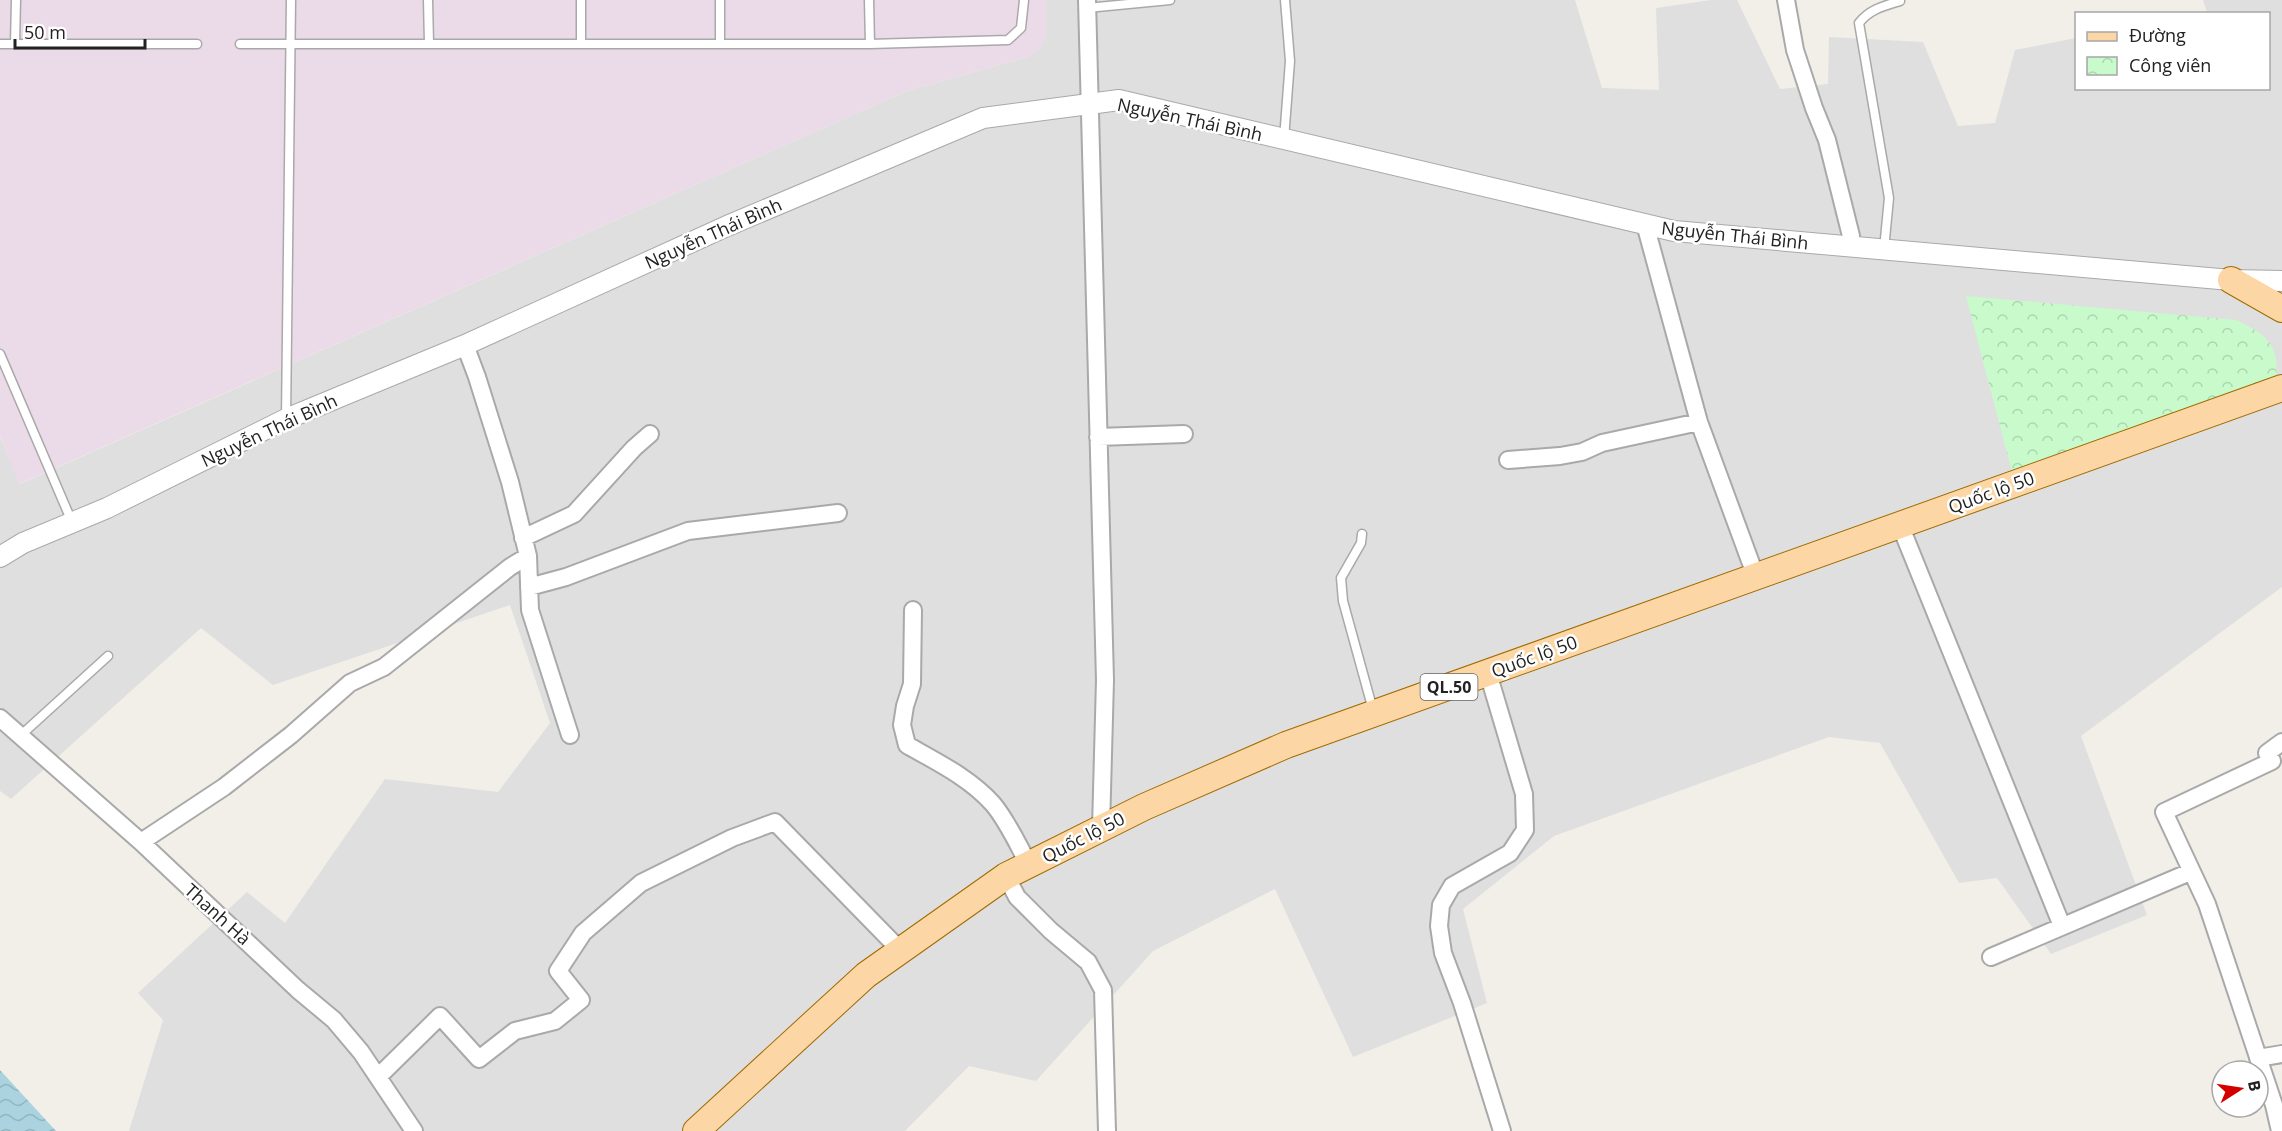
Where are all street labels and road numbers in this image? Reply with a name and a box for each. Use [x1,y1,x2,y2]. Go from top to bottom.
street label: Nguyễn Thái Bình [1115,92,1265,146]
street label: Nguyễn Thái Bình [641,192,785,274]
street label: Nguyễn Thái Bình [1660,215,1810,255]
street label: Nguyễn Thái Bình [197,388,341,472]
street label: Quốc lộ 50 [1945,465,2037,519]
street label: Quốc lộ 50 [1488,629,1580,683]
road number: QL.50 [1420,674,1478,700]
street label: Quốc lộ 50 [1038,806,1128,868]
street label: Thanh Hà [180,878,256,950]

